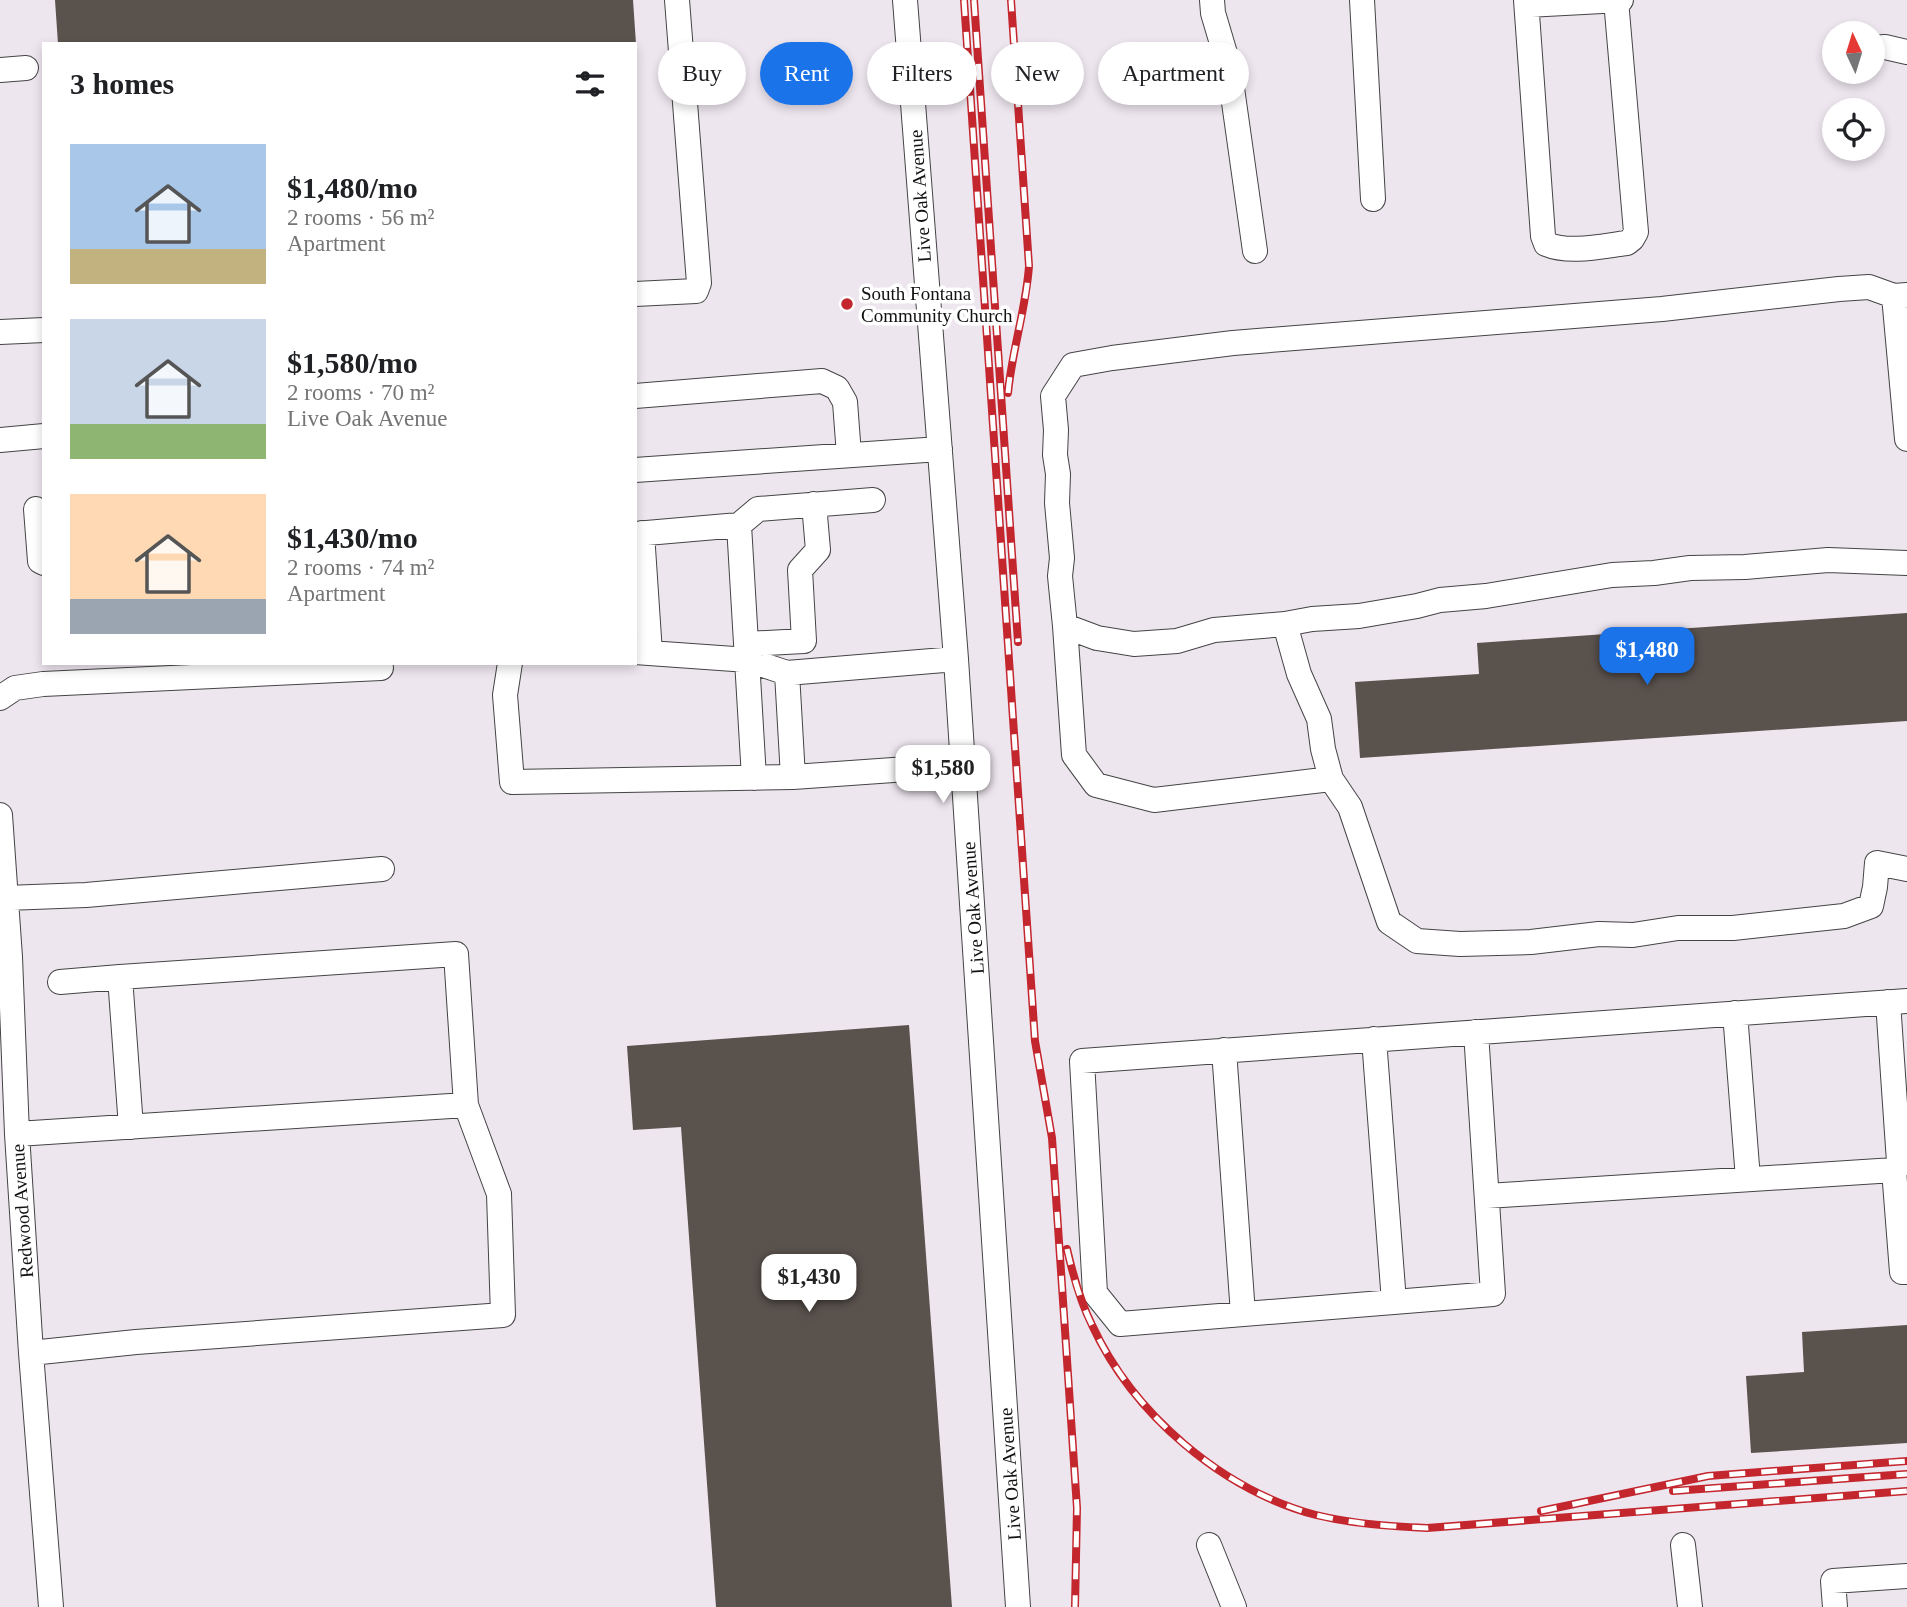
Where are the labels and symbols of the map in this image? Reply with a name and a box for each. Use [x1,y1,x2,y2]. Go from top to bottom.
north arrow [1822,21,1885,84]
street label: Live Oak Avenue [905,129,935,263]
place label: South Fontana Community Church [861,283,1013,326]
marker: South Fontana Community Church [839,296,855,312]
pin: $1,480 [1590,628,1704,687]
pin: $1,580 [886,746,1000,805]
street label: Live Oak Avenue [958,841,988,975]
street label: Redwood Avenue [7,1143,37,1279]
pin: $1,430 [752,1254,866,1314]
street label: Live Oak Avenue [995,1407,1025,1541]

